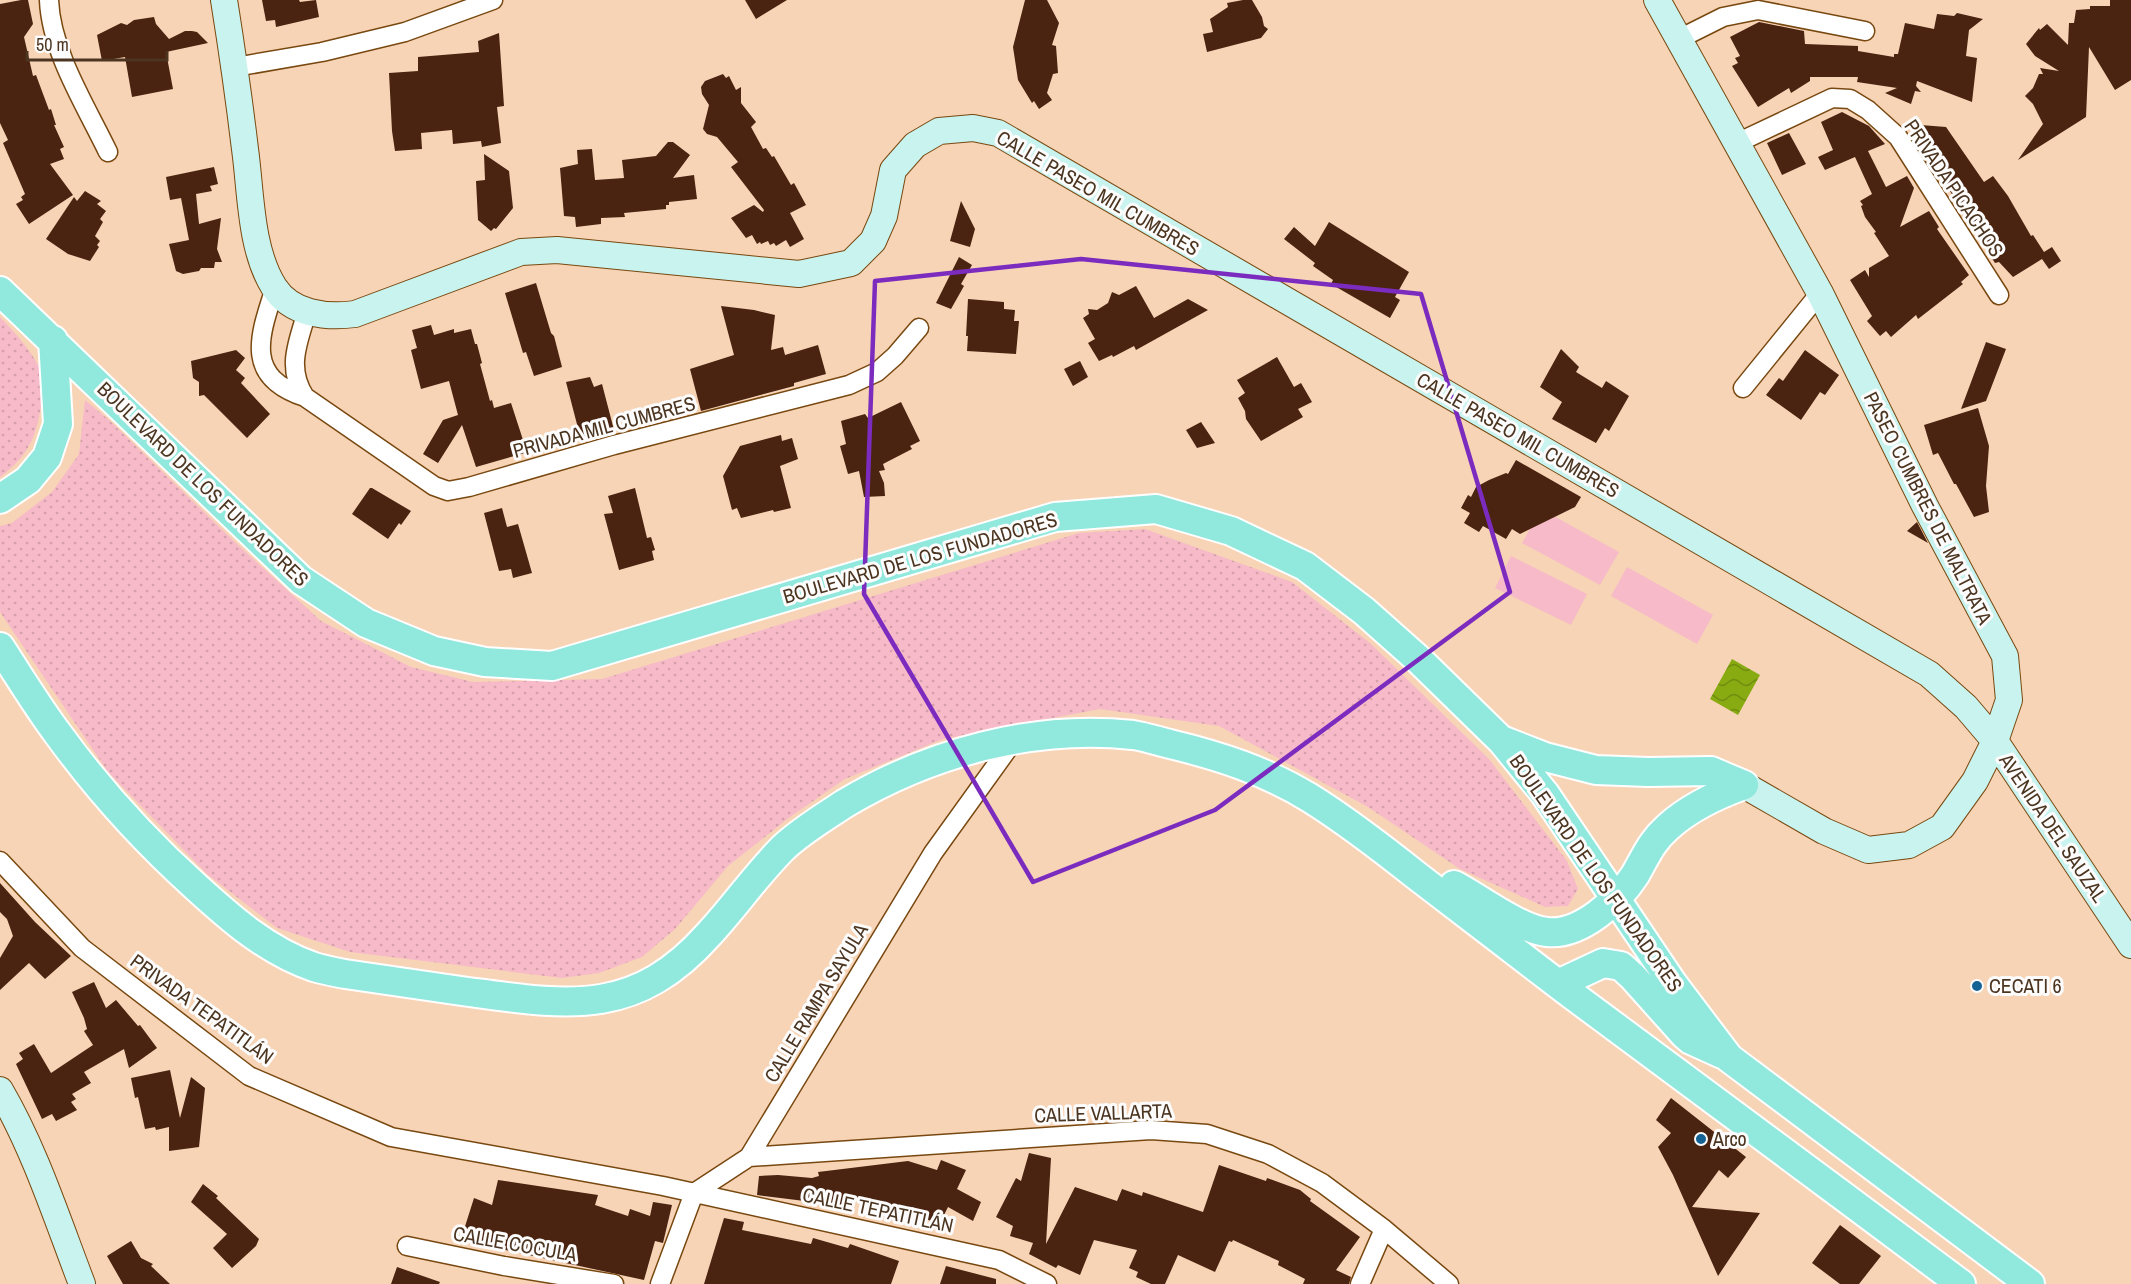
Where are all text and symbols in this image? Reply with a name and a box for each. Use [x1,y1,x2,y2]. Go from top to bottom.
scale bar [27,24,166,62]
text: 50 m [36,32,69,57]
street label: PRIVADA PICACHOS [1898,114,2010,262]
street label: CALLE PASEO MIL CUMBRES [992,123,1205,262]
street label: CALLE PASEO MIL CUMBRES [1412,365,1625,504]
street label: BOULEVARD DE LOS FUNDADORES [92,375,315,592]
street label: PASEO CUMBRES DE MALTRATA [1858,387,1999,629]
street label: PRIVADA MIL CUMBRES [510,389,698,464]
street label: BOULEVARD DE LOS FUNDADORES [780,505,1060,610]
street label: AVENIDA DEL SAUZAL [1993,747,2113,907]
street label: BOULEVARD DE LOS FUNDADORES [1504,749,1689,997]
street label: CALLE RAMPA SAYULA [757,918,874,1087]
street label: PRIVADA TEPATITLÁN [125,947,279,1070]
place label: CECATI 6 [1989,972,2062,999]
marker: CECATI 6 [1970,979,1984,993]
street label: CALLE VALLARTA [1034,1097,1172,1128]
place label: Arco [1712,1125,1747,1152]
marker: Arco [1694,1132,1708,1146]
street label: CALLE TEPATITLÁN [800,1180,956,1239]
street label: CALLE COCULA [451,1219,579,1268]

